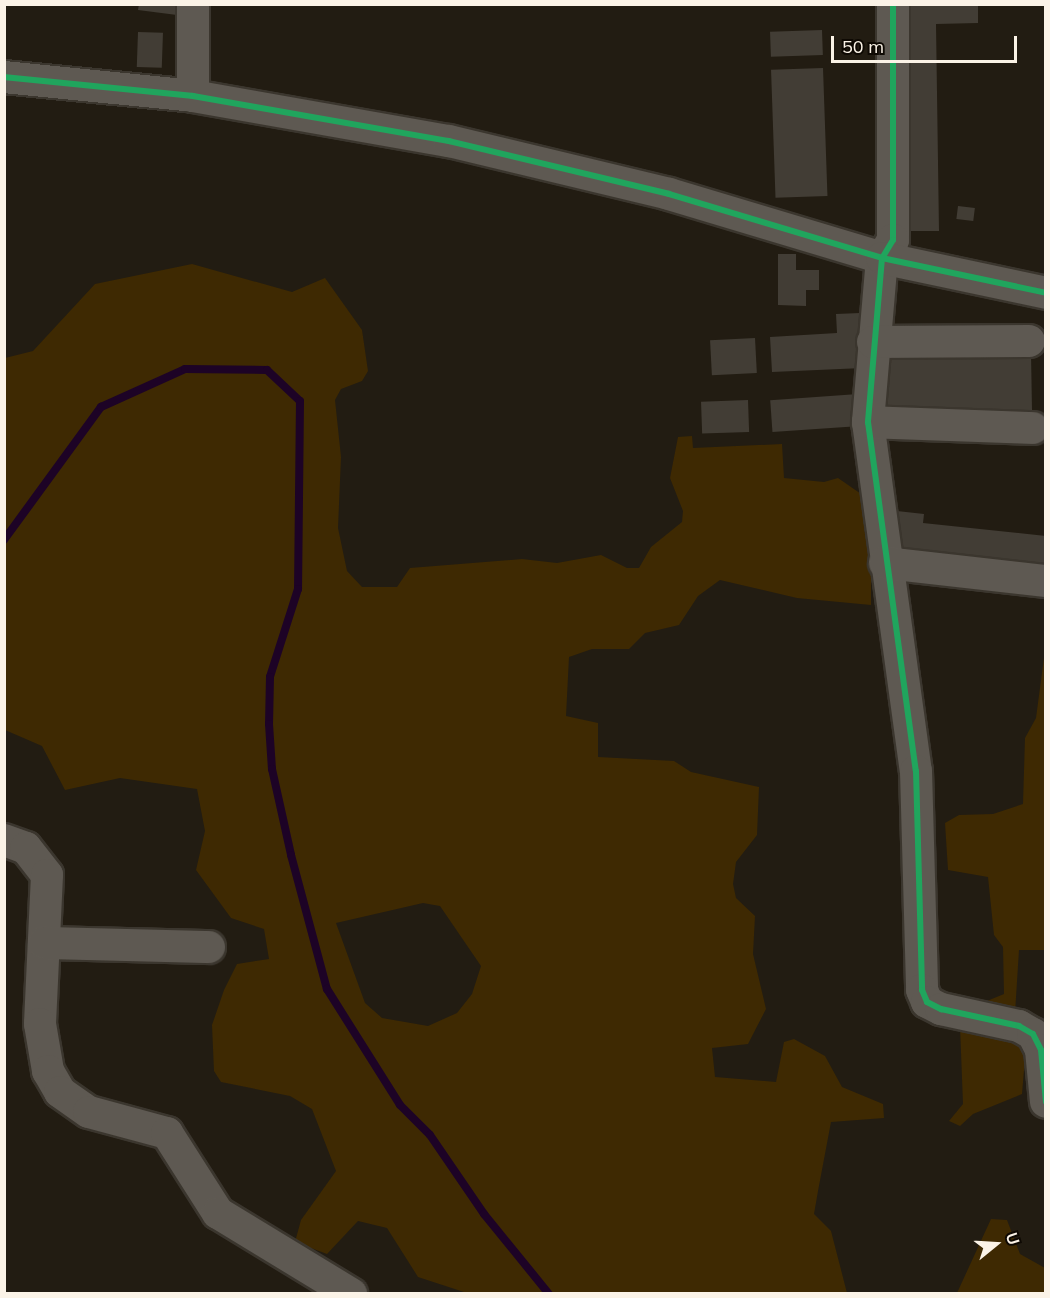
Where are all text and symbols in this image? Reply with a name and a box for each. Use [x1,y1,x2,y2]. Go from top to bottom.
scale bar [834,24,1020,62]
text: 50 m [842,35,884,58]
north arrow [966,1214,1026,1274]
text: U [1002,1230,1024,1247]

